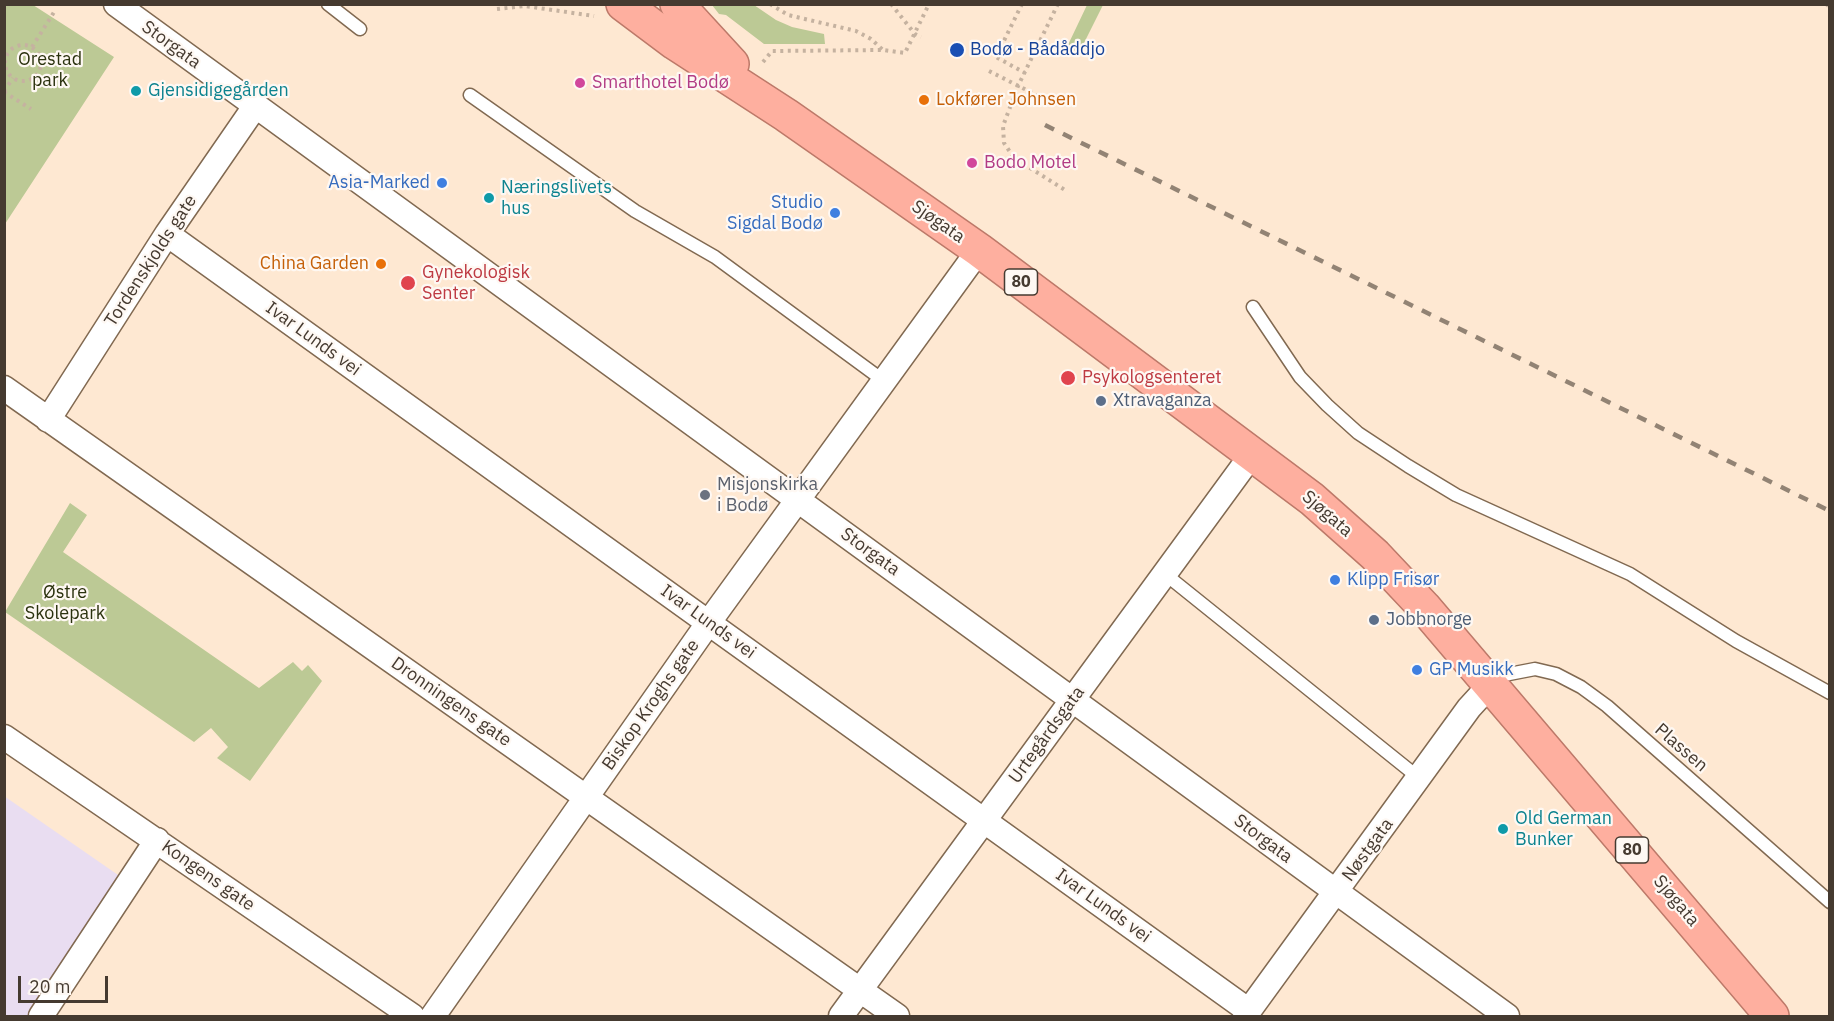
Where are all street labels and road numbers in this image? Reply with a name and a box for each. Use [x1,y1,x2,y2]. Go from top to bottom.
street label: Storgata [137,16,205,74]
street label: Tordenskjolds gate [100,191,202,331]
street label: Sjøgata [907,196,969,248]
road number: 80 [1004,269,1038,295]
street label: Ivar Lunds vei [261,297,365,381]
street label: Sjøgata [1297,486,1357,542]
street label: Storgata [836,523,904,581]
street label: Ivar Lunds vei [656,580,760,664]
street label: Biskop Kroghs gate [598,635,704,775]
street label: Dronningens gate [387,653,515,751]
street label: Urtegårdsgata [1005,682,1089,788]
street label: Plassen [1650,719,1712,777]
street label: Storgata [1229,810,1297,868]
street label: Nøstgata [1338,814,1398,886]
street label: Kongens gate [157,836,259,916]
road number: 80 [1616,837,1648,863]
street label: Ivar Lunds vei [1051,864,1155,948]
street label: Sjøgata [1648,871,1704,931]

